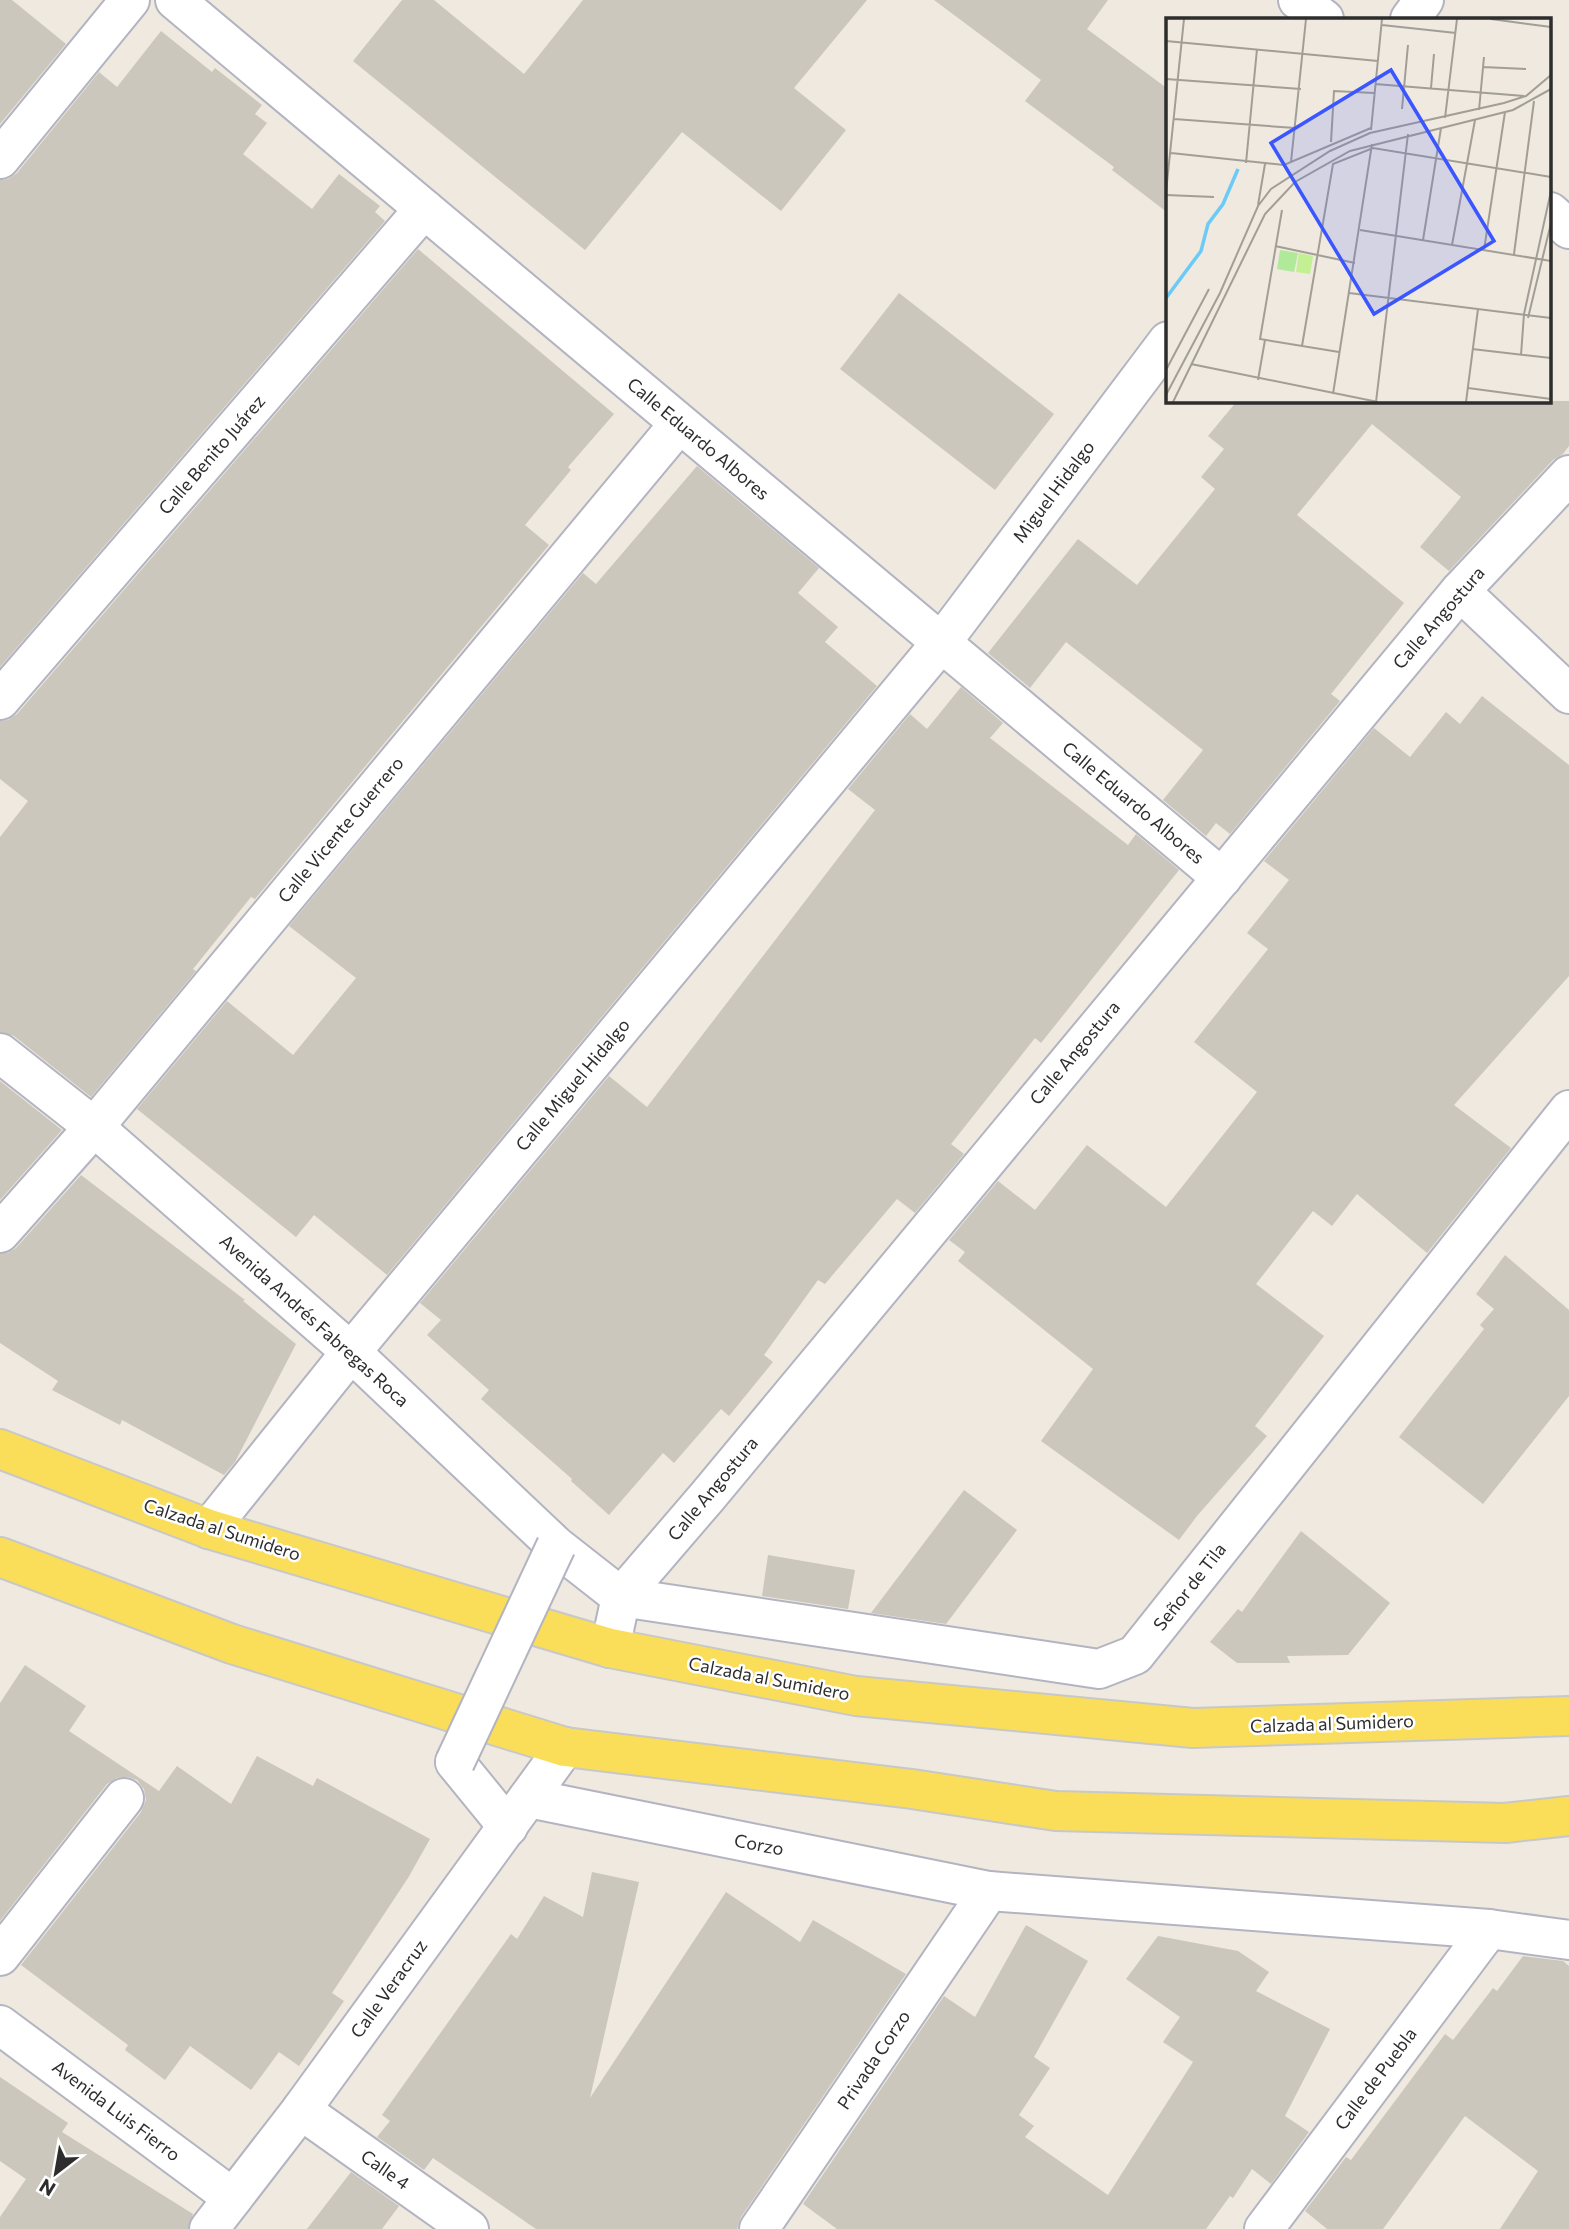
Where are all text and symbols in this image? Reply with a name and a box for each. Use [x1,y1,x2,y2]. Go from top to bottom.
inset map [1166,18,1552,402]
street label: Calle Eduardo Albores [623,372,774,504]
street label: Calle Benito Juárez [153,390,269,519]
street label: Miguel Hidalgo [1008,436,1099,547]
street label: Calle Angostura [1388,562,1489,673]
street label: Calle Eduardo Albores [1058,736,1209,868]
street label: Calle Vicente Guerrero [273,752,408,907]
street label: Calle Angostura [1024,996,1124,1109]
street label: Calle Miguel Hidalgo [511,1014,634,1155]
street label: Avenida Andrés Fabregas Roca [215,1229,414,1411]
street label: Calle Angostura [662,1432,762,1545]
street label: Calzada al Sumidero [141,1493,304,1565]
street label: Señor de Tila [1148,1538,1230,1635]
street label: Calzada al Sumidero [687,1652,852,1704]
street label: Calzada al Sumidero [1250,1709,1414,1737]
street label: Corzo [733,1828,786,1860]
street label: Calle Veracruz [345,1935,431,2042]
street label: Privada Corzo [832,2006,914,2113]
street label: Calle de Puebla [1330,2023,1421,2134]
street label: Avenida Luis Fierro [48,2055,185,2165]
north arrow [21,2138,91,2208]
street label: Calle 4 [357,2144,414,2194]
text: N [35,2174,59,2202]

